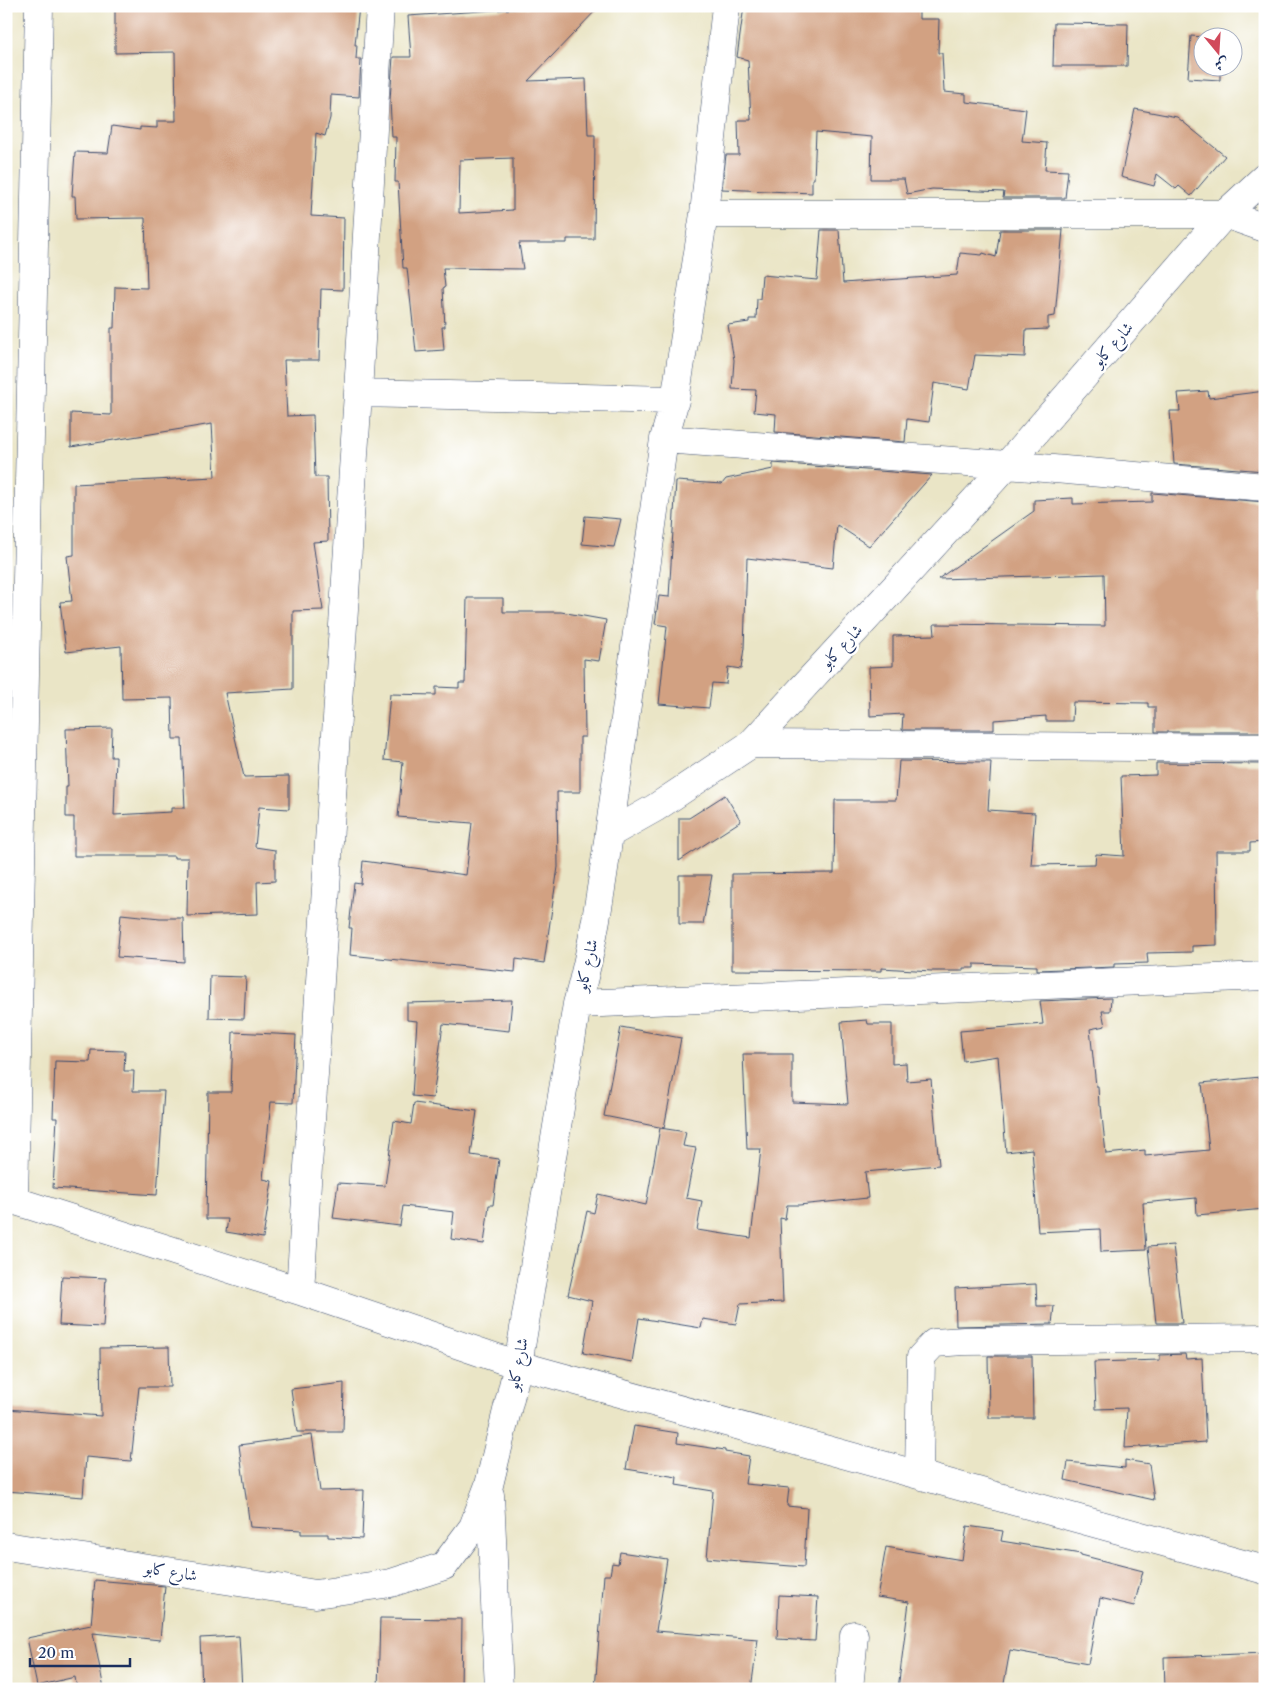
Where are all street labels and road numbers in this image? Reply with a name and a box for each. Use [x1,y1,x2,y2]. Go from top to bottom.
street label: شارع كابو [1086,317,1140,375]
street label: شارع كابو [814,620,869,676]
street label: شارع كابو [570,937,606,996]
street label: شارع كابو [502,1336,536,1395]
street label: شارع كابو [141,1557,199,1589]

